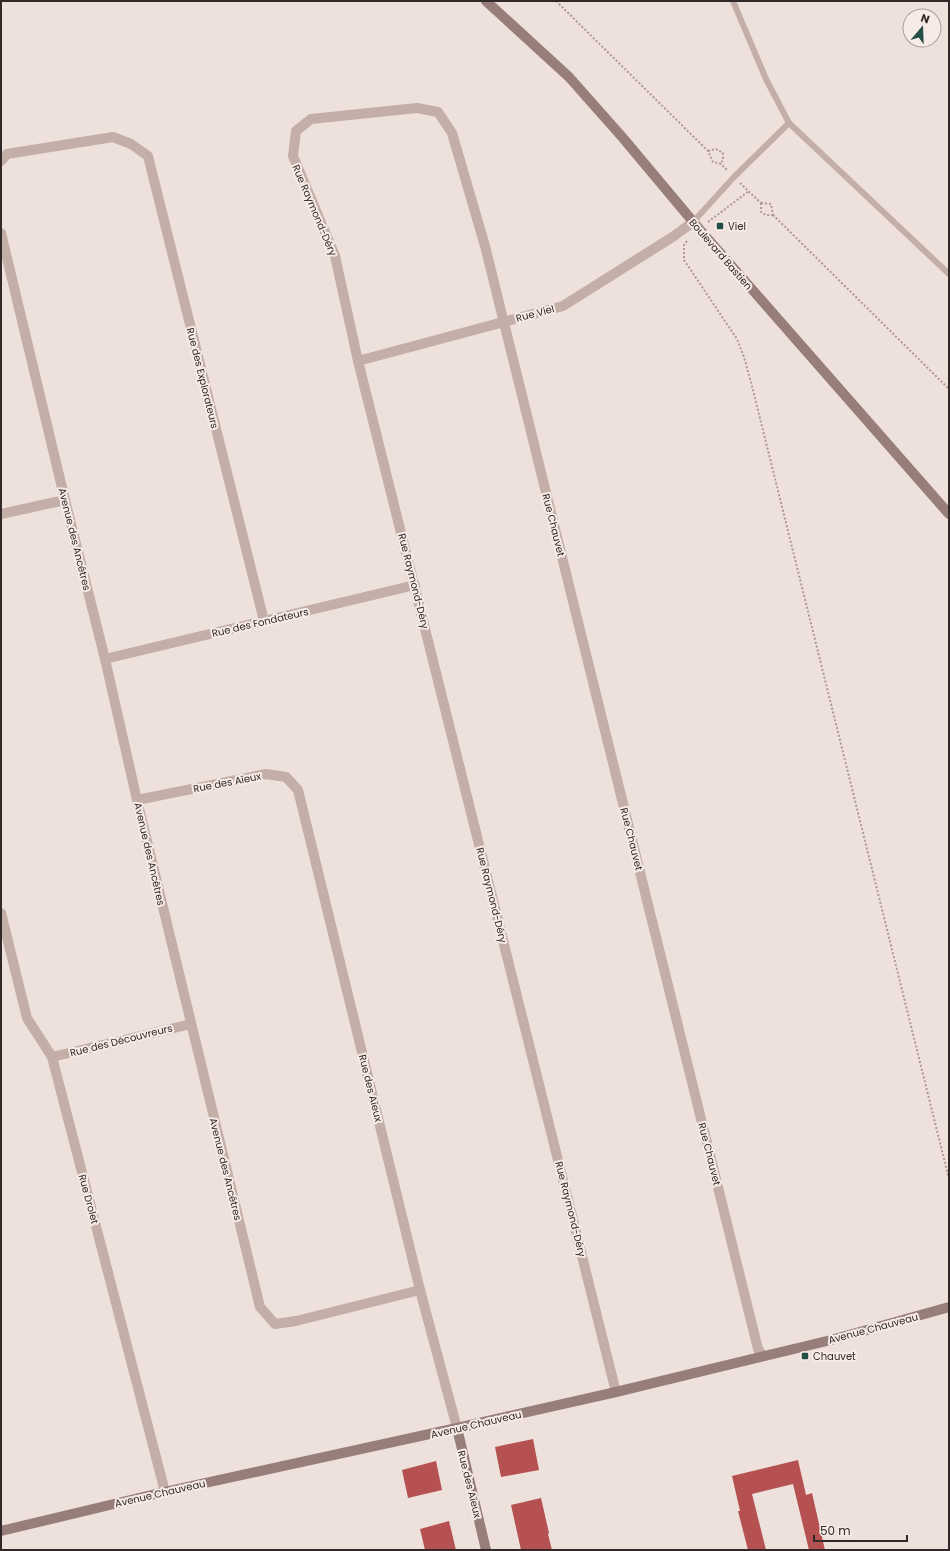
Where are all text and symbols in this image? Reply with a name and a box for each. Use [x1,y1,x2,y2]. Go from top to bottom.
north arrow [902,8,942,48]
text: N [919,10,932,27]
street label: Rue Raymond-Déry [289,162,341,258]
street label: Boulevard Bastien [685,215,756,293]
place label: Viel [728,219,746,234]
marker: Viel [715,221,725,231]
street label: Rue Viel [514,301,556,326]
street label: Rue des Explorateurs [183,326,222,430]
street label: Avenue des Ancêtres [55,486,95,592]
street label: Rue Chauvet [538,492,569,558]
street label: Rue Raymond-Déry [394,532,433,631]
street label: Rue des Fondateurs [210,604,310,641]
street label: Rue des Aïeux [192,769,262,796]
street label: Avenue des Ancêtres [130,801,169,907]
street label: Rue Chauvet [616,806,647,872]
street label: Rue Raymond-Déry [472,846,511,945]
street label: Rue des Découvreurs [68,1020,174,1060]
street label: Rue des Aïeux [355,1053,386,1124]
street label: Avenue des Ancêtres [206,1116,246,1222]
street label: Rue Chauvet [694,1121,725,1187]
street label: Rue Raymond-Déry [551,1160,590,1259]
street label: Rue Drolet [75,1173,102,1226]
street label: Avenue Chauveau [827,1309,920,1348]
place label: Chauvet [813,1349,856,1364]
marker: Chauvet [800,1351,810,1361]
street label: Avenue Chauveau [429,1407,523,1442]
street label: Rue des Aïeux [454,1449,485,1520]
street label: Avenue Chauveau [113,1476,207,1511]
scale bar [814,1517,907,1543]
text: 50 m [820,1522,851,1539]

